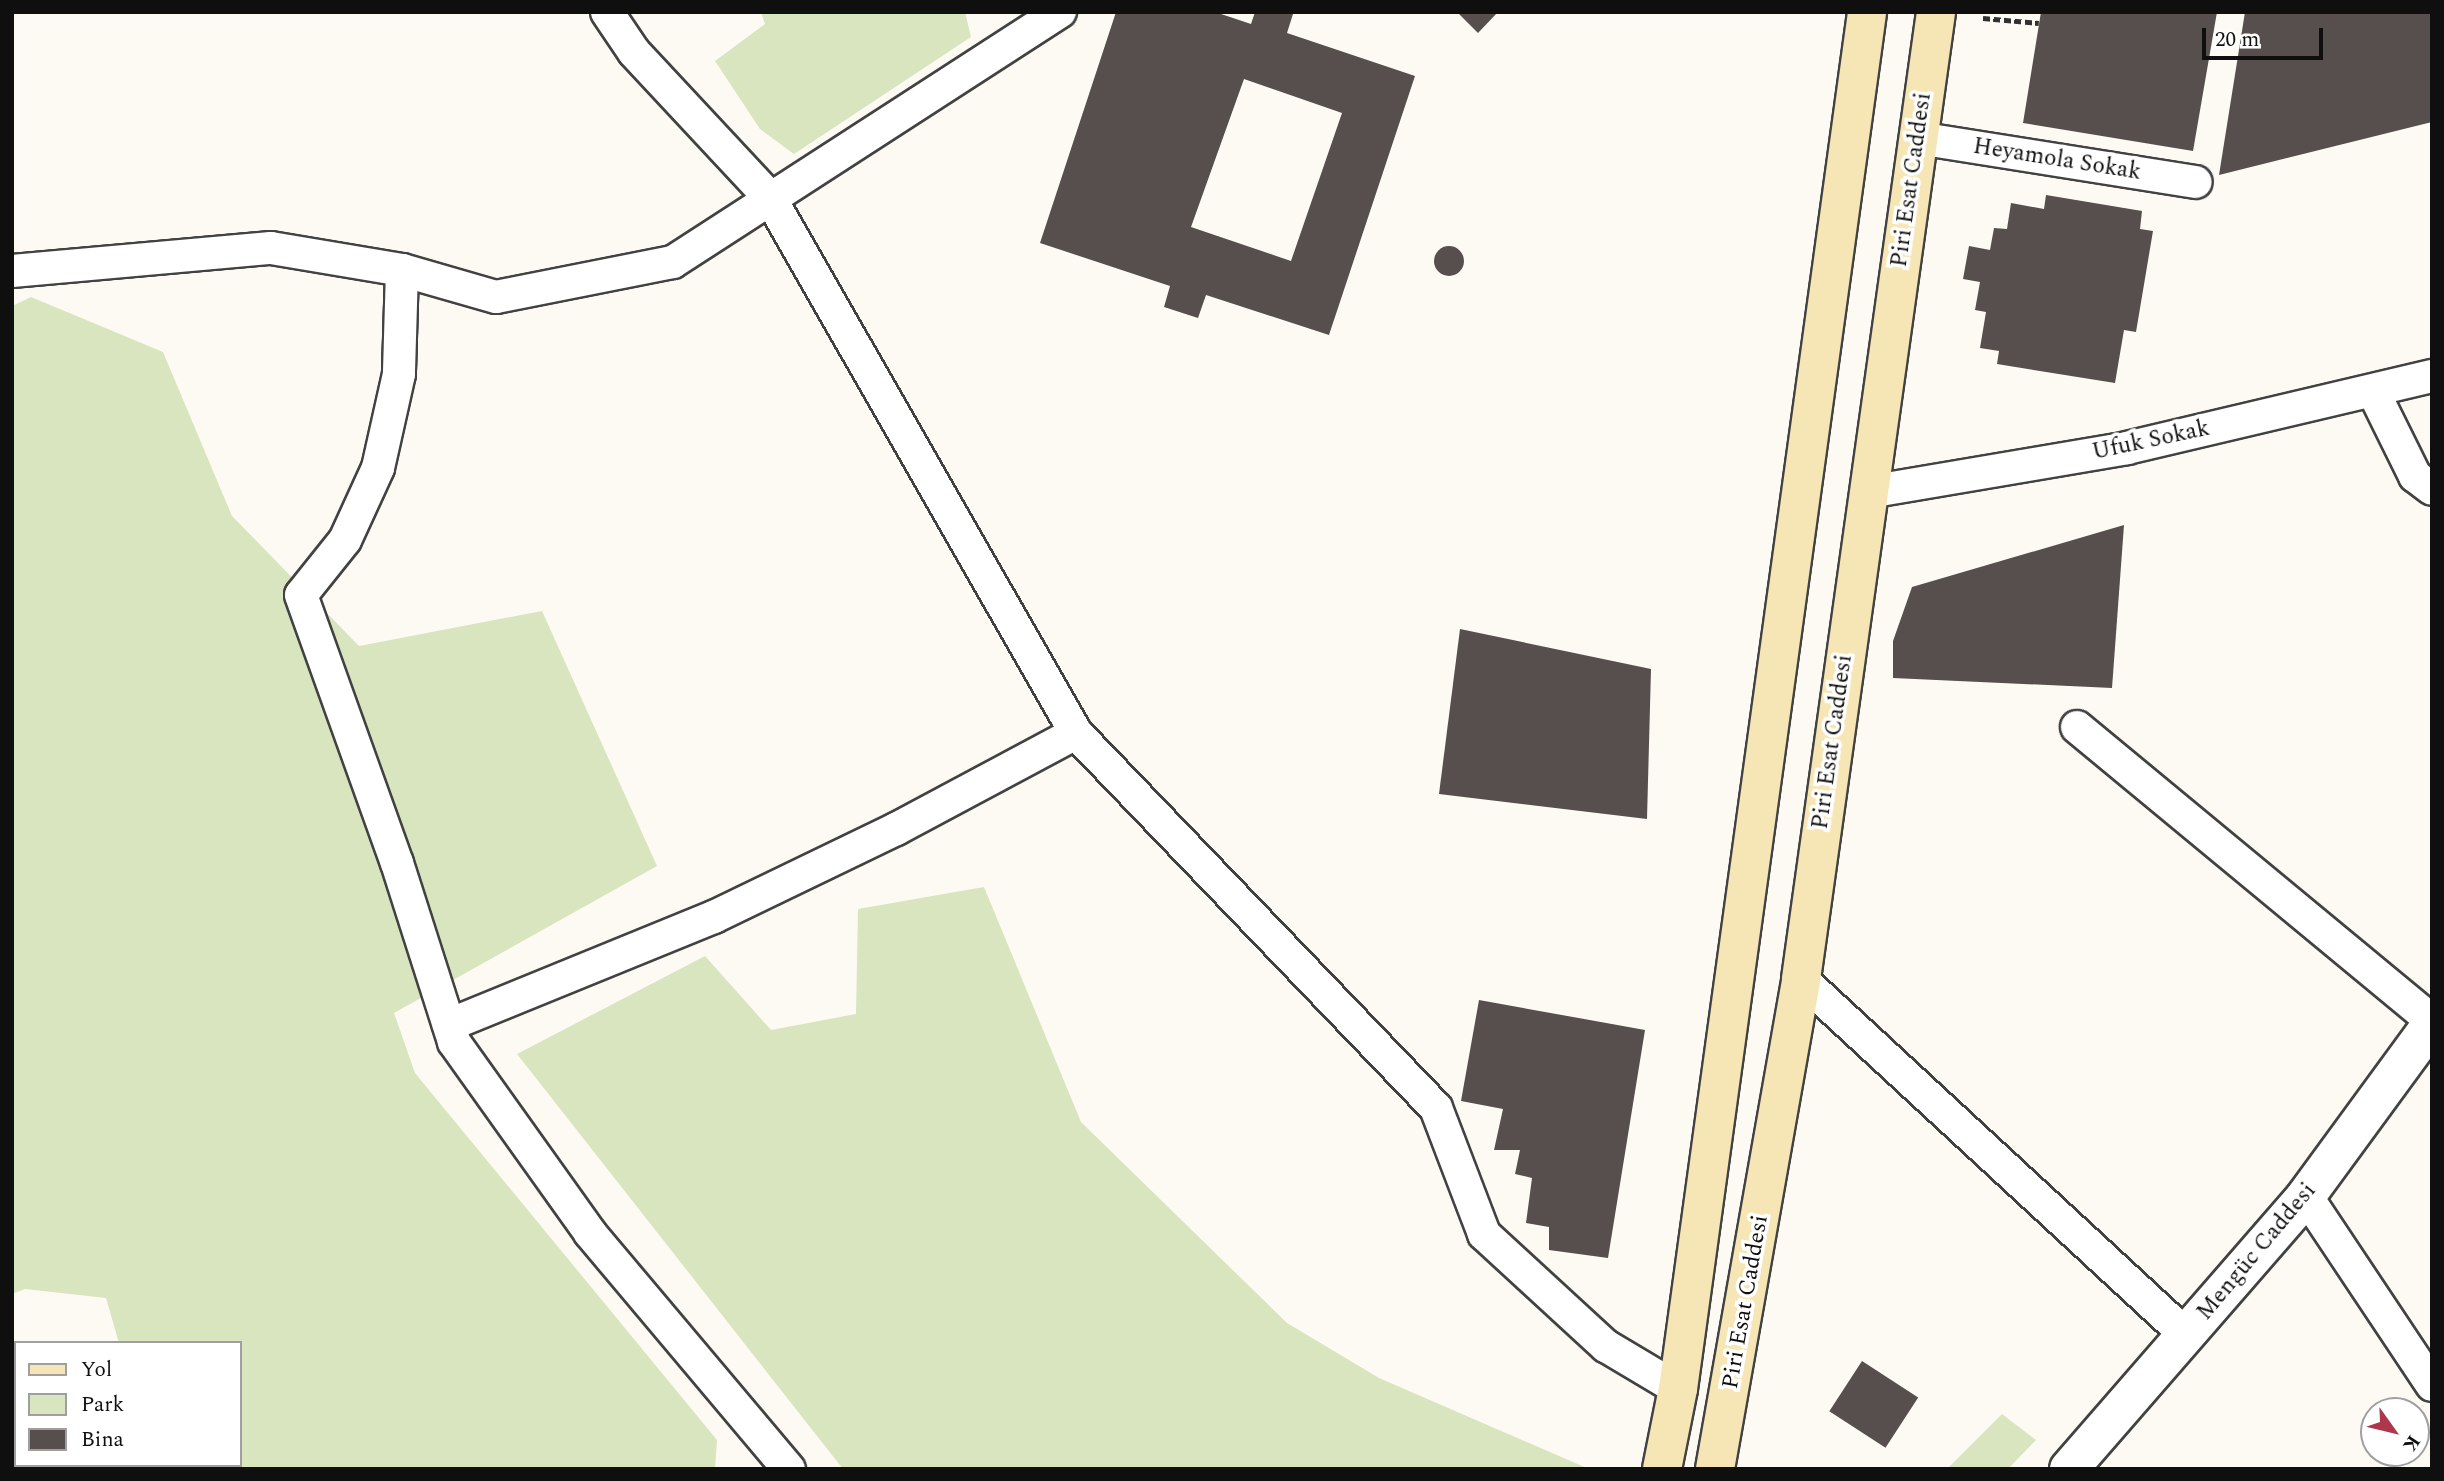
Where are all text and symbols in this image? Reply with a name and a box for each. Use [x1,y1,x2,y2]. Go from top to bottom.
scale bar [2206,14,2327,58]
text: 20 m [2215,24,2259,56]
street label: Piri Esat Caddesi [1886,91,1938,269]
street label: Heyamola Sokak [1971,133,2143,187]
street label: Ufuk Sokak [2090,415,2212,467]
street label: Piri Esat Caddesi [1807,653,1859,831]
street label: Mengüc Caddesi [2192,1178,2322,1326]
street label: Piri Esat Caddesi [1717,1213,1775,1391]
legend [14,1341,242,1467]
text: Yol [81,1354,112,1386]
text: Park [81,1389,124,1421]
north arrow [2360,1397,2430,1467]
text: Bina [81,1424,124,1456]
text: K [2395,1429,2427,1457]

